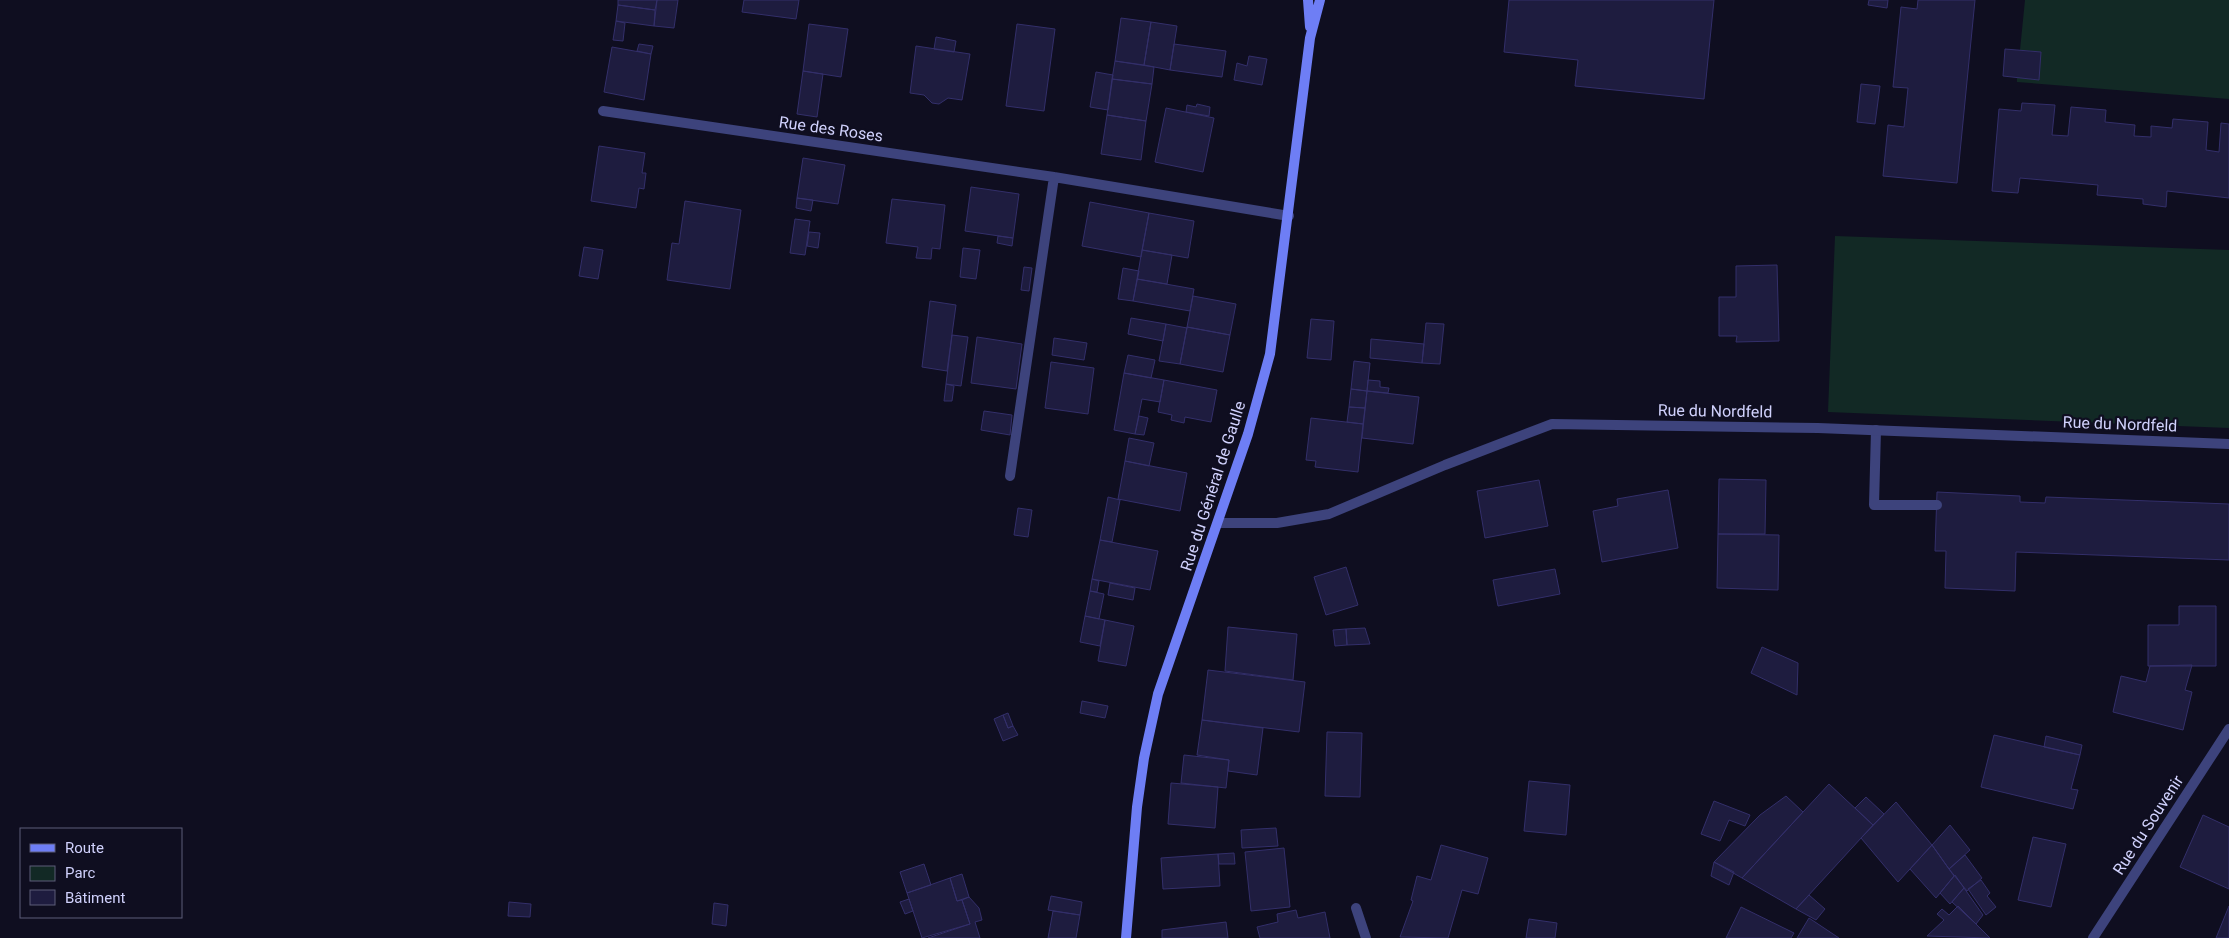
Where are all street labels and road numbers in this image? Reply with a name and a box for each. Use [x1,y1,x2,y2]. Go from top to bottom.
street label: Rue des Roses [778,112,884,146]
street label: Rue du Général de Gaulle [1177,399,1249,573]
street label: Rue du Nordfeld [1658,401,1772,421]
street label: Rue du Nordfeld [2062,413,2178,435]
street label: Rue du Souvenir [2109,771,2188,878]

